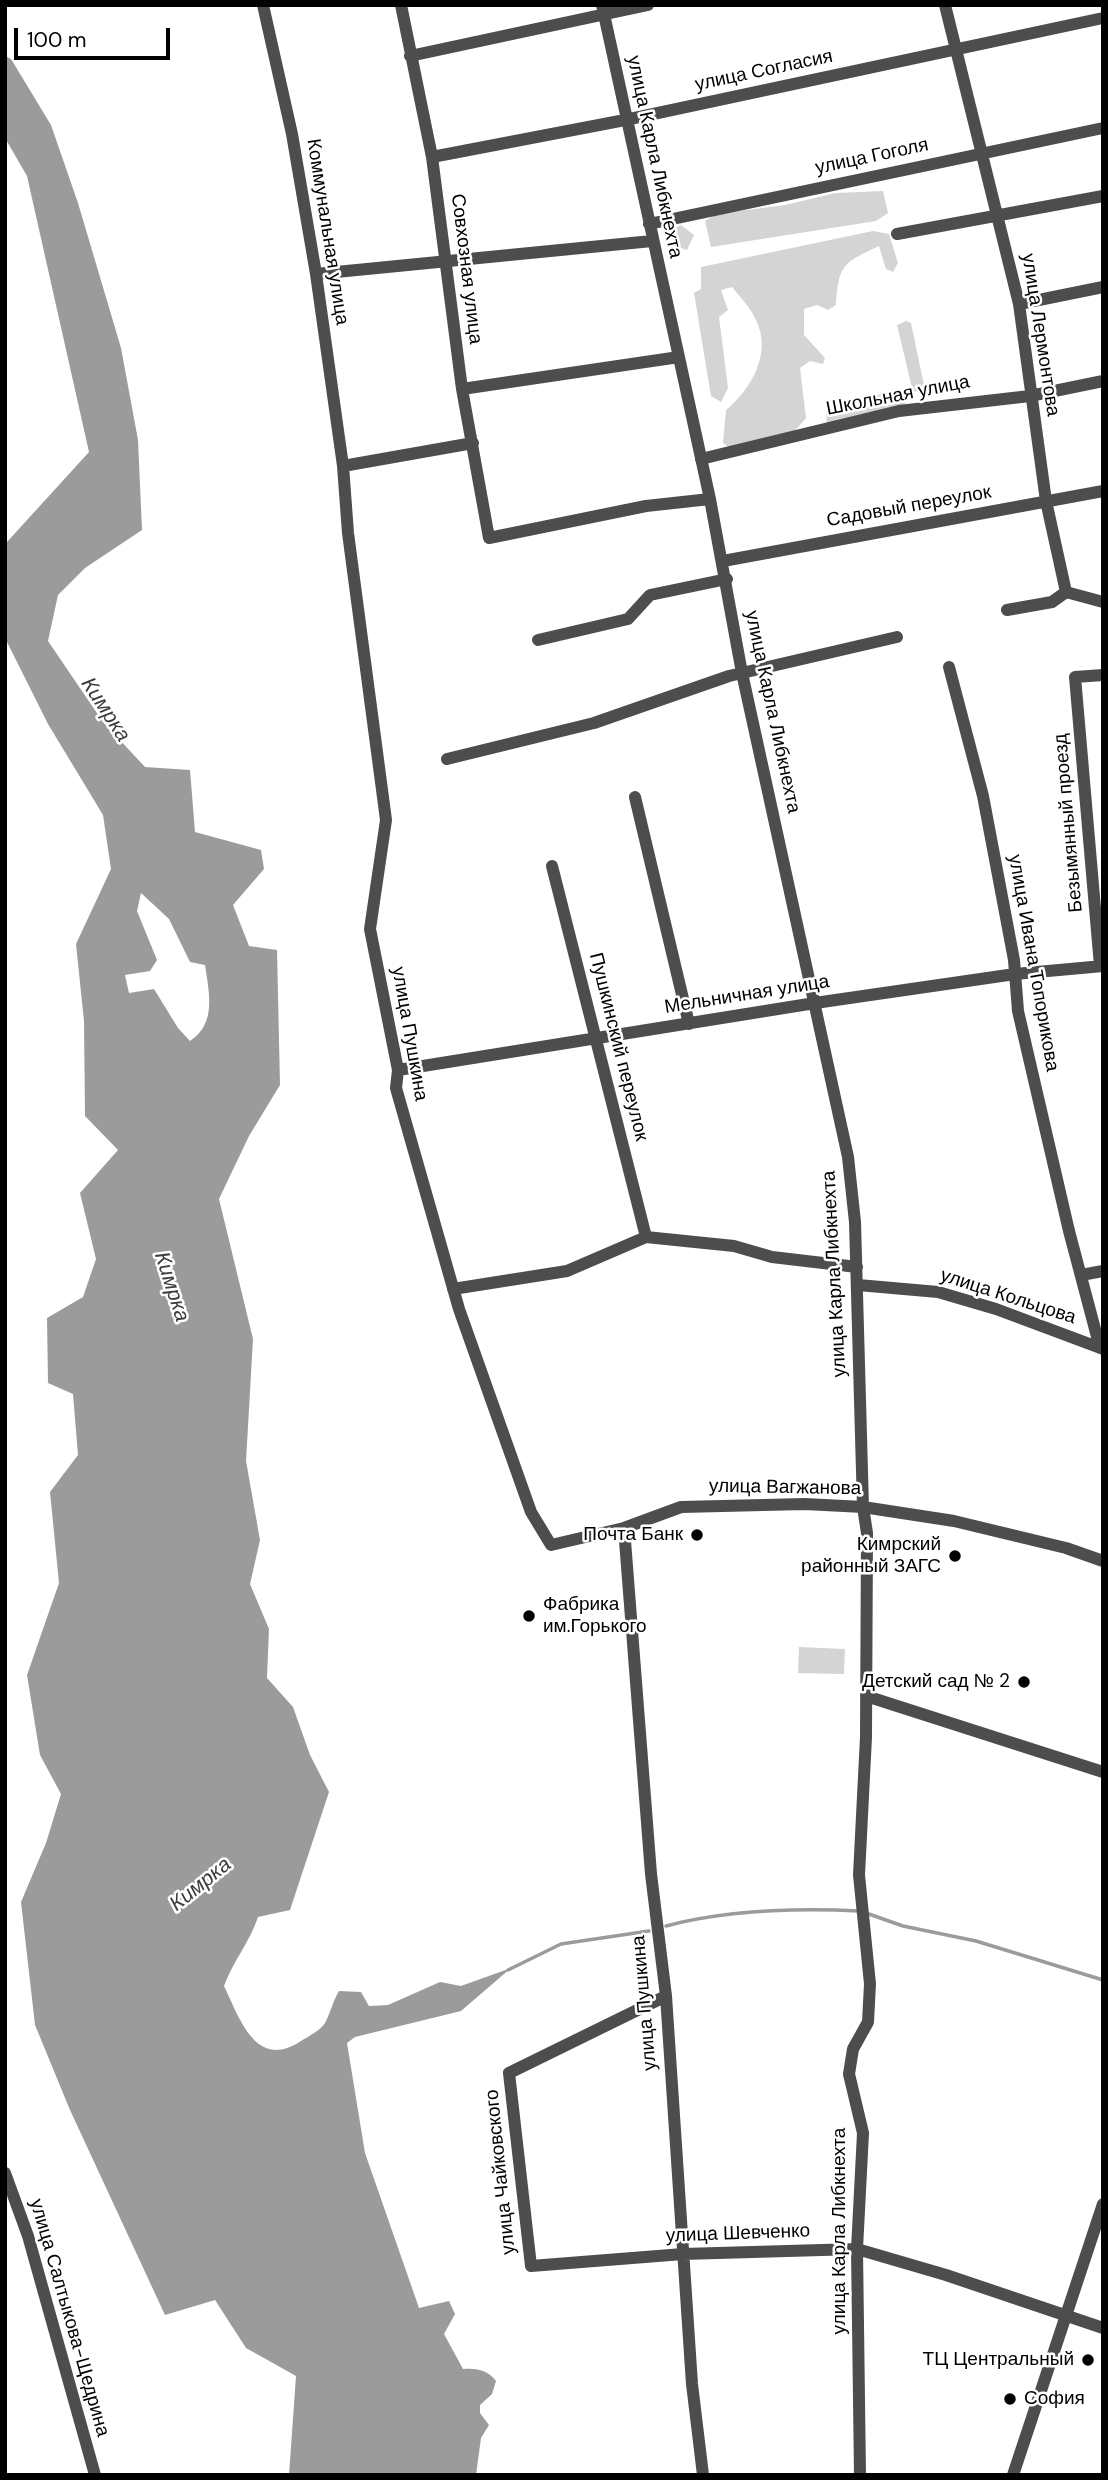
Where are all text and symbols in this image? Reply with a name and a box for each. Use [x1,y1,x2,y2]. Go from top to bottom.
scale bar [18,14,173,58]
text: 100 m [27,26,87,54]
street label: улица Согласия [693,45,835,97]
street label: улица Карла Либкнехта [621,53,687,261]
street label: улица Гоголя [813,134,931,180]
street label: Коммунальная улица [301,137,353,327]
street label: Совхозная улица [445,192,487,346]
street label: улица Лермонтова [1016,252,1064,418]
street label: Школьная улица [824,371,972,421]
street label: Садовый переулок [825,481,993,533]
street label: улица Карла Либкнехта [739,608,805,816]
water label: Кимрка [75,673,135,747]
street label: Безымянный проезд [1050,733,1088,913]
street label: улица Ивана Топорикова [1003,853,1063,1073]
street label: Пушкинский переулок [584,951,652,1143]
street label: улица Пушкина [386,965,432,1103]
street label: Мельничная улица [663,971,831,1019]
street label: улица Карла Либкнехта [818,1170,852,1378]
water label: Кимрка [148,1249,194,1325]
street label: улица Кольцова [937,1264,1079,1330]
street label: улица Вагжанова [709,1475,861,1501]
place label: Почта Банк [583,1524,683,1546]
marker: Почта Банк [689,1527,705,1543]
place label: Кимрский районный ЗАГС [801,1534,941,1578]
marker: Кимрский районный ЗАГС [947,1548,963,1564]
place label: Фабрика им.Горького [543,1594,647,1638]
marker: Фабрика им.Горького [521,1608,537,1624]
place label: Детский сад № 2 [862,1671,1010,1693]
marker: Детский сад № 2 [1016,1674,1032,1690]
water label: Кимрка [165,1853,237,1917]
street label: улица Пушкина [628,1934,662,2072]
street label: улица Чайковского [481,2088,521,2256]
street label: улица Карла Либкнехта [829,2128,851,2334]
street label: улица Салтыкова-Щедрина [24,2196,114,2440]
street label: улица Шевченко [665,2220,811,2248]
place label: ТЦ Центральный [923,2349,1074,2371]
marker: ТЦ Центральный [1080,2352,1096,2368]
place label: София [1024,2388,1085,2410]
marker: София [1002,2391,1018,2407]

